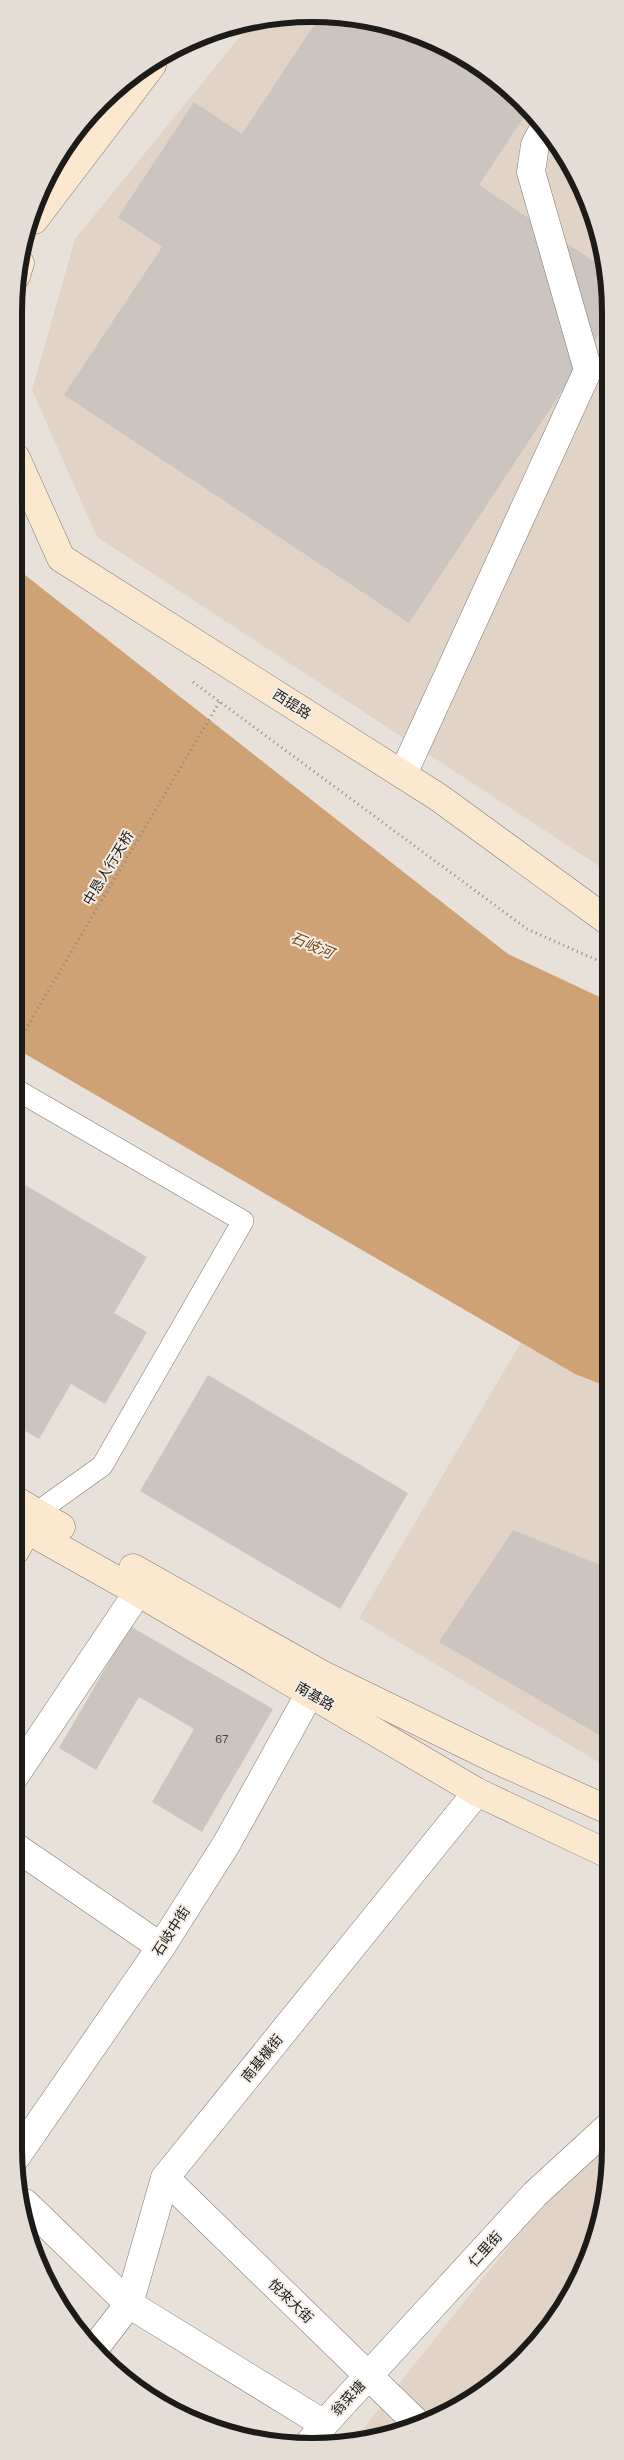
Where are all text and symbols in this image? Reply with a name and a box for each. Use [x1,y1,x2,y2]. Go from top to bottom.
street label: 西提路 [270,686,314,722]
street label: 中恳人行天桥 [80,828,136,908]
water label: 石岐河 [288,928,339,963]
street label: 南基路 [293,1679,337,1713]
house number: 67 [215,1733,229,1745]
street label: 石岐中街 [149,1903,193,1959]
street label: 南基橫街 [238,2031,286,2085]
street label: 仁里街 [465,2228,505,2270]
street label: 悅來大街 [265,2276,317,2326]
street label: 翁菜塘 [328,2377,368,2419]

